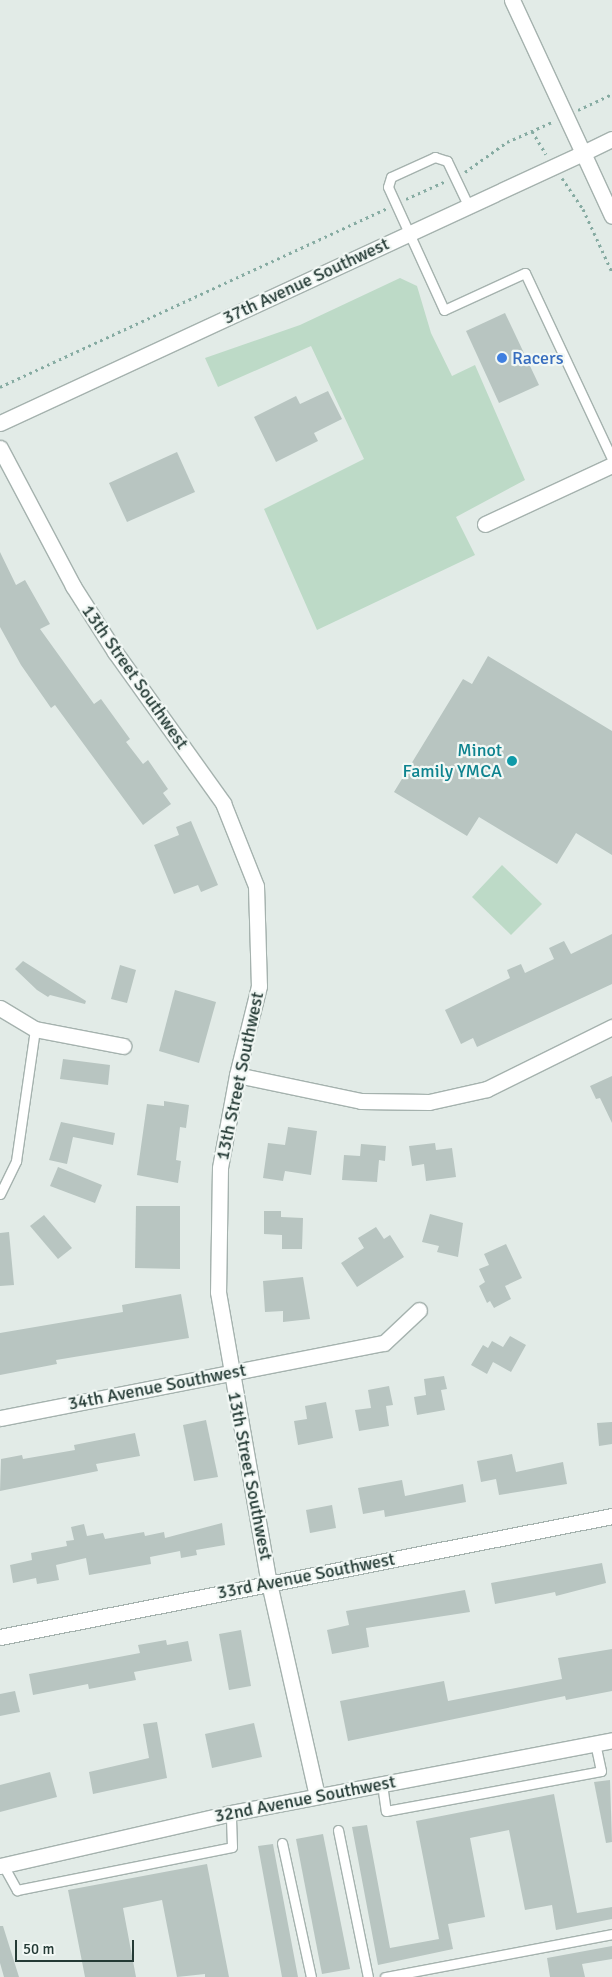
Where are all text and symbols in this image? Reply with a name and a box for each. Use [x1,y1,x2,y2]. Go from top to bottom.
street label: 37th Avenue Southwest [220,233,392,329]
place label: Racers [512,347,564,369]
marker: Racers [496,352,508,364]
street label: 13th Street Southwest [77,601,193,753]
place label: Minot Family YMCA [402,740,502,782]
marker: Minot Family YMCA [506,755,518,767]
street label: 13th Street Southwest [212,990,268,1162]
street label: 34th Avenue Southwest [66,1359,248,1415]
street label: 13th Street Southwest [223,1390,277,1562]
street label: 33rd Avenue Southwest [215,1548,397,1604]
street label: 32nd Avenue Southwest [213,1771,397,1827]
scale bar [18,1930,136,1962]
text: 50 m [23,1940,54,1958]

